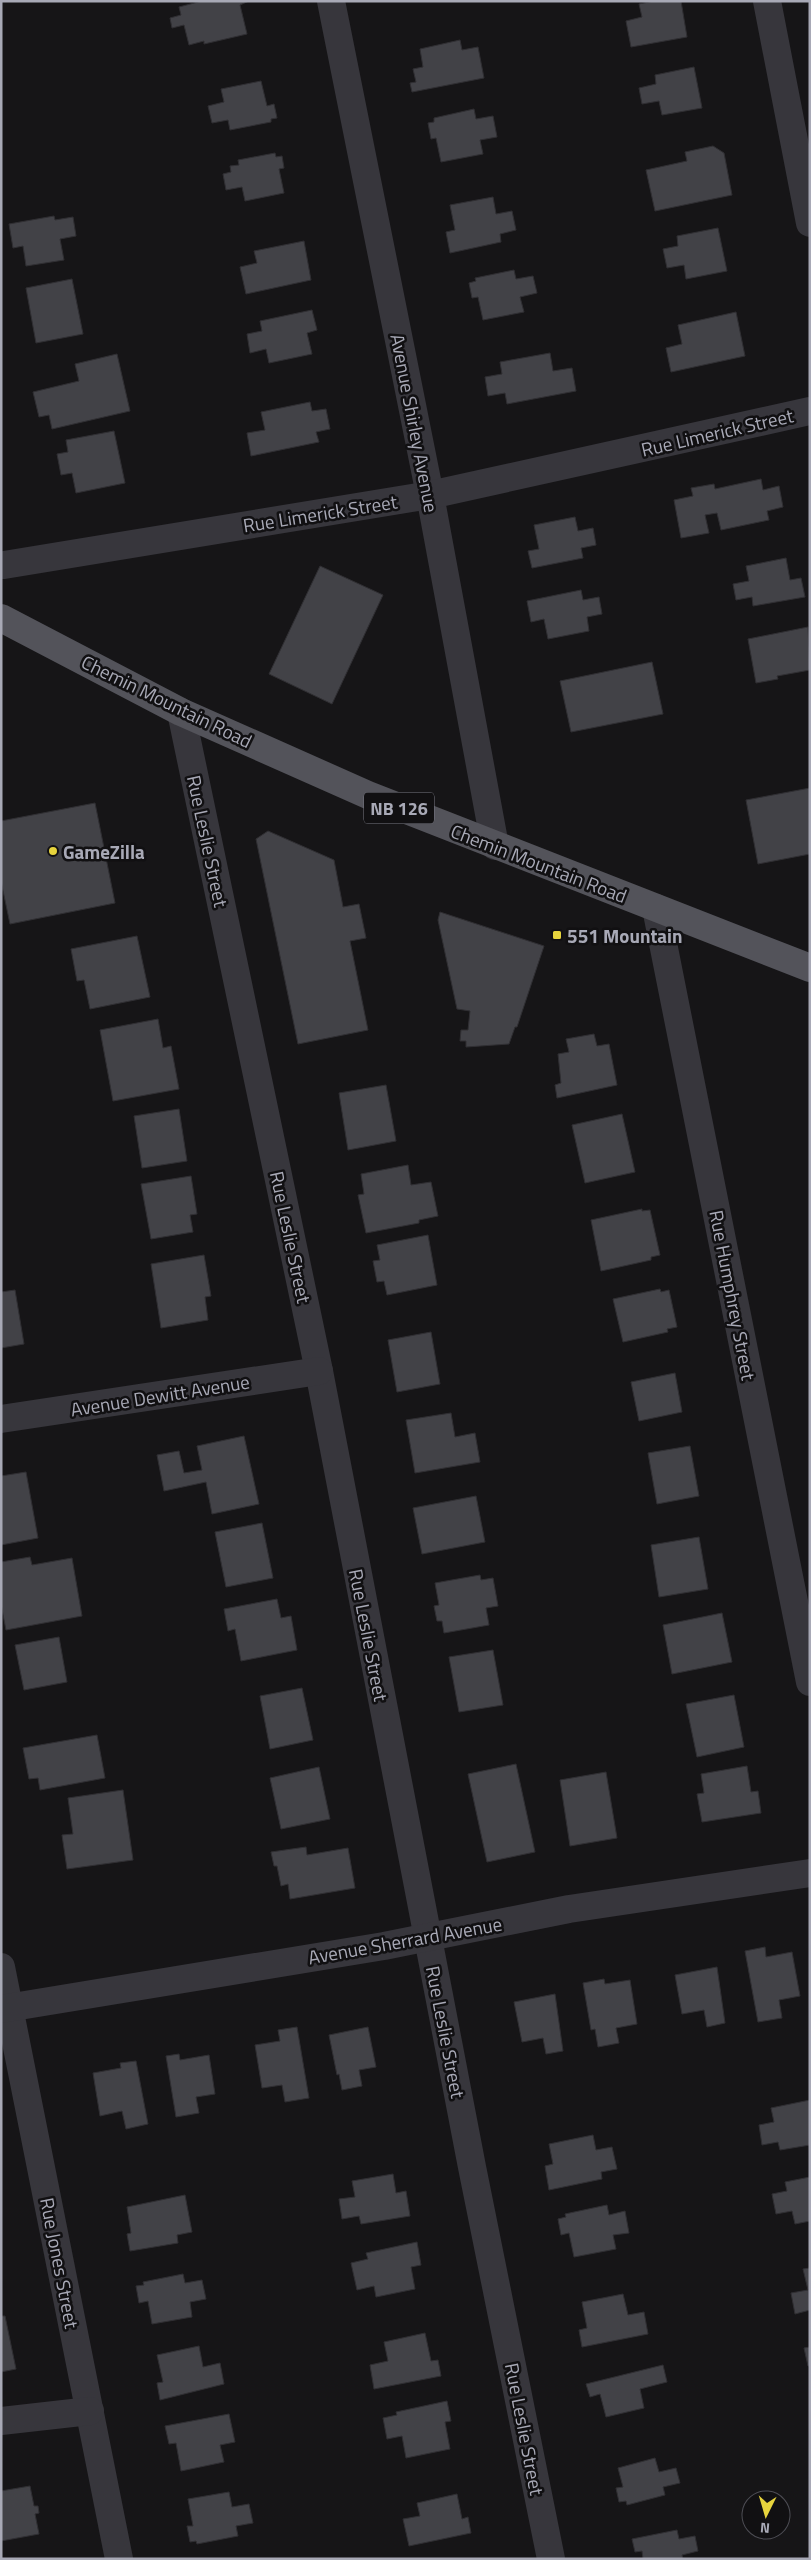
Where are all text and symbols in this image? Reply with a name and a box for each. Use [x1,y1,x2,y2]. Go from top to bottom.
street label: Avenue Shirley Avenue [383,331,447,515]
street label: Rue Limerick Street [638,400,796,464]
street label: Rue Limerick Street [241,486,399,539]
street label: Chemin Mountain Road [77,647,257,755]
street label: Rue Leslie Street [180,772,236,910]
road number: NB 126 [364,792,434,824]
street label: Chemin Mountain Road [447,816,631,910]
place label: GameZilla [63,837,145,866]
marker: GameZilla [47,845,59,857]
place label: 551 Mountain [567,921,682,950]
marker: 551 Mountain [551,929,563,941]
street label: Rue Leslie Street [263,1168,319,1306]
street label: Rue Humphrey Street [702,1207,764,1383]
street label: Avenue Dewitt Avenue [68,1367,252,1423]
street label: Rue Leslie Street [342,1566,396,1704]
street label: Avenue Sherrard Avenue [306,1909,504,1971]
street label: Rue Leslie Street [419,1963,473,2101]
street label: Rue Jones Street [33,2195,87,2331]
street label: Rue Leslie Street [498,2360,552,2498]
north arrow [741,2490,791,2540]
text: N [759,2518,771,2539]

